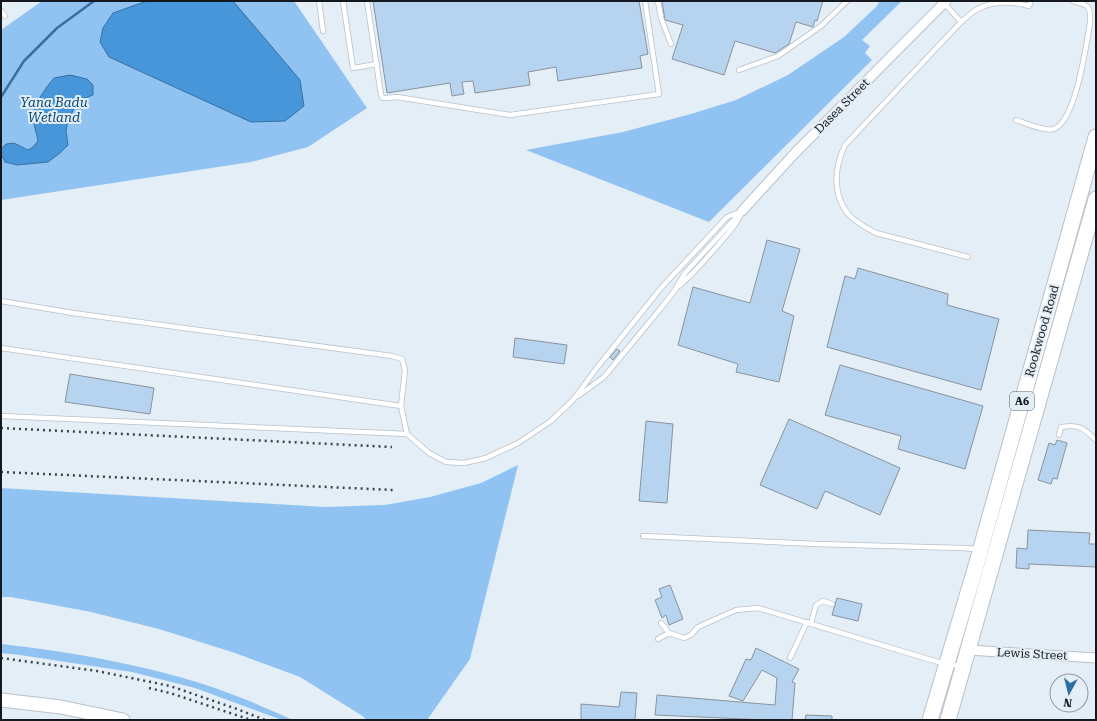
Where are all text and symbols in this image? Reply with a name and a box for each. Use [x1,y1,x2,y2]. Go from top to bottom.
street label: Dasea Street [812,75,873,136]
water label: Yana Badu Wetland [20,95,88,125]
street label: Rookwood Road [1022,283,1062,379]
road number: A6 [1010,392,1034,410]
street label: Lewis Street [996,645,1068,663]
north arrow [1049,673,1089,713]
text: N [1062,695,1073,709]

